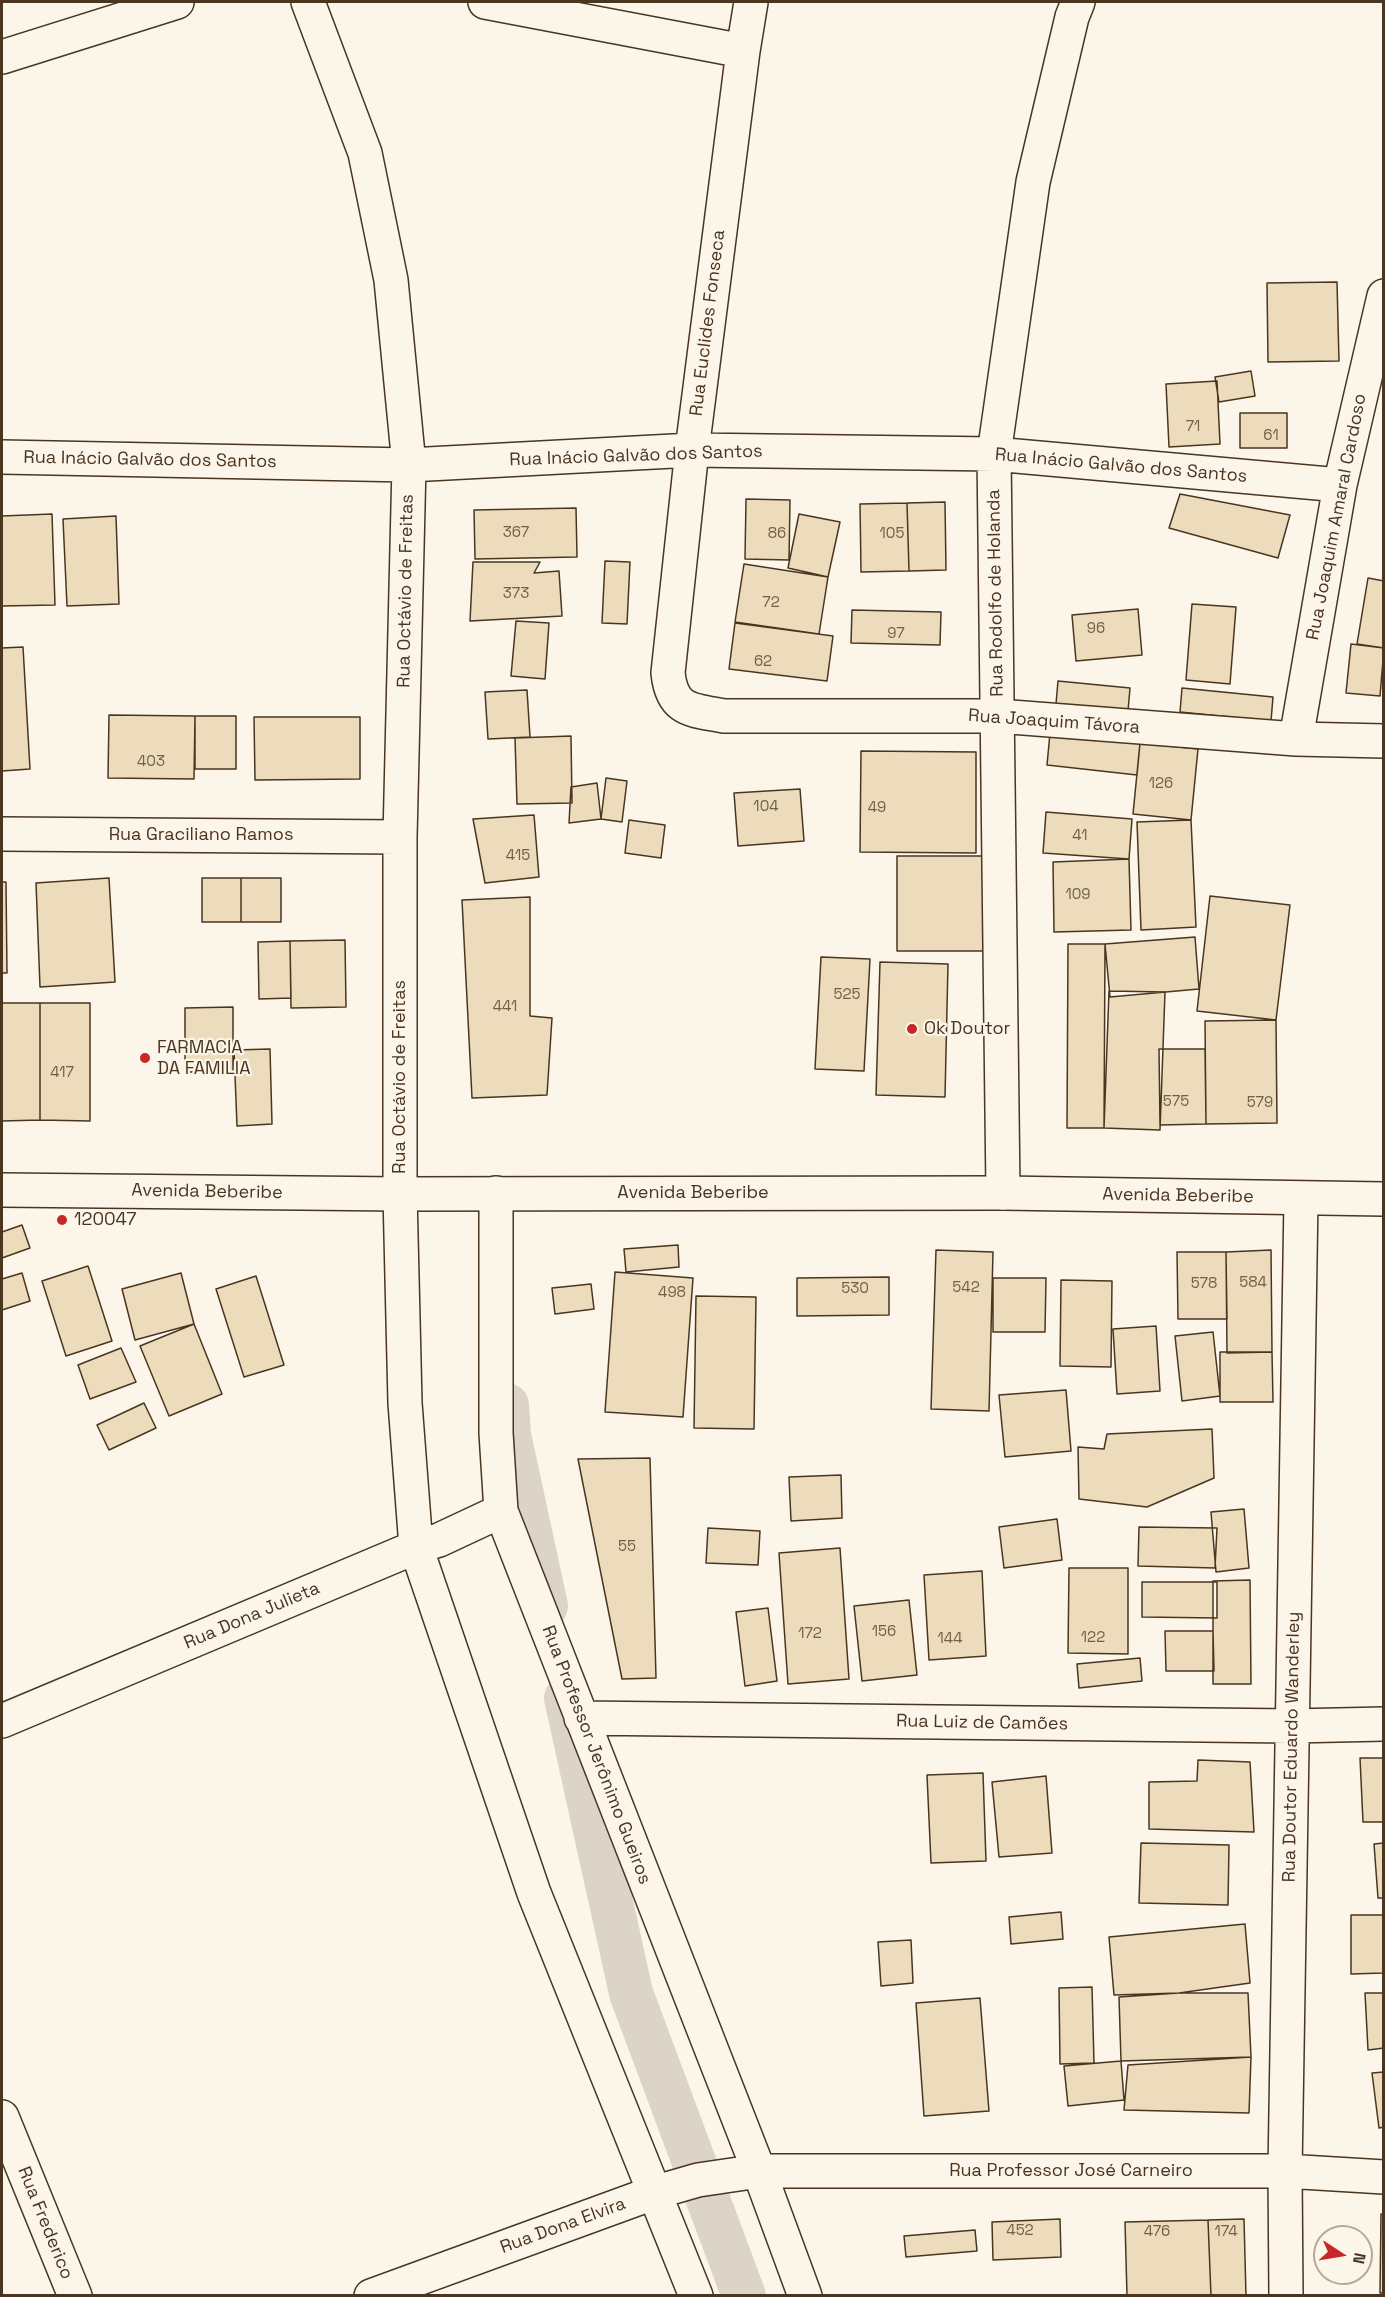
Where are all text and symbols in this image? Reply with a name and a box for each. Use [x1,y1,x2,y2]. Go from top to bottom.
street label: Rua Euclides Fonseca [686,229,730,417]
street label: Rua Joaquim Amaral Cardoso [1302,392,1372,642]
house number: 71 [1186,418,1200,436]
house number: 61 [1263,427,1279,445]
street label: Rua Inácio Galvão dos Santos [509,441,763,471]
street label: Rua Inácio Galvão dos Santos [994,444,1248,488]
street label: Rua Inácio Galvão dos Santos [23,447,277,473]
street label: Rua Rodolfo de Holanda [983,489,1009,697]
street label: Rua Octávio de Freitas [394,494,418,688]
house number: 367 [503,524,529,542]
house number: 86 [768,525,786,543]
house number: 105 [880,525,904,543]
house number: 373 [503,585,529,603]
house number: 72 [762,594,780,612]
house number: 96 [1087,620,1105,638]
house number: 97 [887,625,905,643]
house number: 62 [754,653,772,671]
street label: Rua Joaquim Távora [967,705,1141,739]
house number: 403 [137,753,165,771]
house number: 126 [1149,775,1173,793]
house number: 104 [753,798,779,816]
house number: 49 [868,799,886,817]
street label: Rua Graciliano Ramos [109,824,293,846]
house number: 41 [1072,827,1088,845]
house number: 415 [506,847,530,865]
house number: 109 [1065,886,1091,904]
street label: Rua Octávio de Freitas [389,980,411,1174]
house number: 525 [834,986,860,1004]
house number: 441 [493,998,517,1016]
place label: Ok Doutor [924,1018,1010,1040]
marker: Ok Doutor [905,1022,919,1036]
place label: FARMACIA DA FAMILIA [157,1037,251,1080]
marker: FARMACIA DA FAMILIA [138,1051,152,1065]
house number: 417 [50,1064,74,1082]
house number: 575 [1163,1093,1189,1111]
house number: 579 [1247,1094,1273,1112]
street label: Avenida Beberibe [131,1180,283,1204]
street label: Avenida Beberibe [617,1182,769,1204]
street label: Avenida Beberibe [1102,1184,1254,1208]
place label: 120047 [74,1209,136,1231]
marker: 120047 [55,1213,69,1227]
house number: 584 [1239,1274,1267,1292]
house number: 578 [1191,1275,1217,1293]
house number: 542 [952,1279,980,1297]
house number: 530 [841,1280,869,1298]
house number: 498 [658,1284,686,1302]
house number: 55 [618,1538,636,1556]
street label: Rua Dona Julieta [181,1578,323,1654]
street label: Rua Doutor Eduardo Wanderley [1279,1611,1305,1883]
street label: Rua Professor Jerônimo Gueiros [537,1623,655,1887]
house number: 156 [872,1623,896,1641]
house number: 172 [798,1625,822,1643]
house number: 122 [1081,1629,1105,1647]
house number: 144 [937,1630,963,1648]
street label: Rua Luiz de Camões [896,1711,1068,1735]
street label: Rua Professor José Carneiro [949,2160,1193,2182]
street label: Rua Frederico [13,2164,77,2282]
street label: Rua Dona Elvira [497,2193,629,2259]
house number: 452 [1006,2222,1034,2240]
house number: 476 [1144,2223,1170,2241]
house number: 174 [1214,2223,1238,2241]
north arrow [1313,2225,1373,2285]
text: N [1348,2251,1371,2266]

